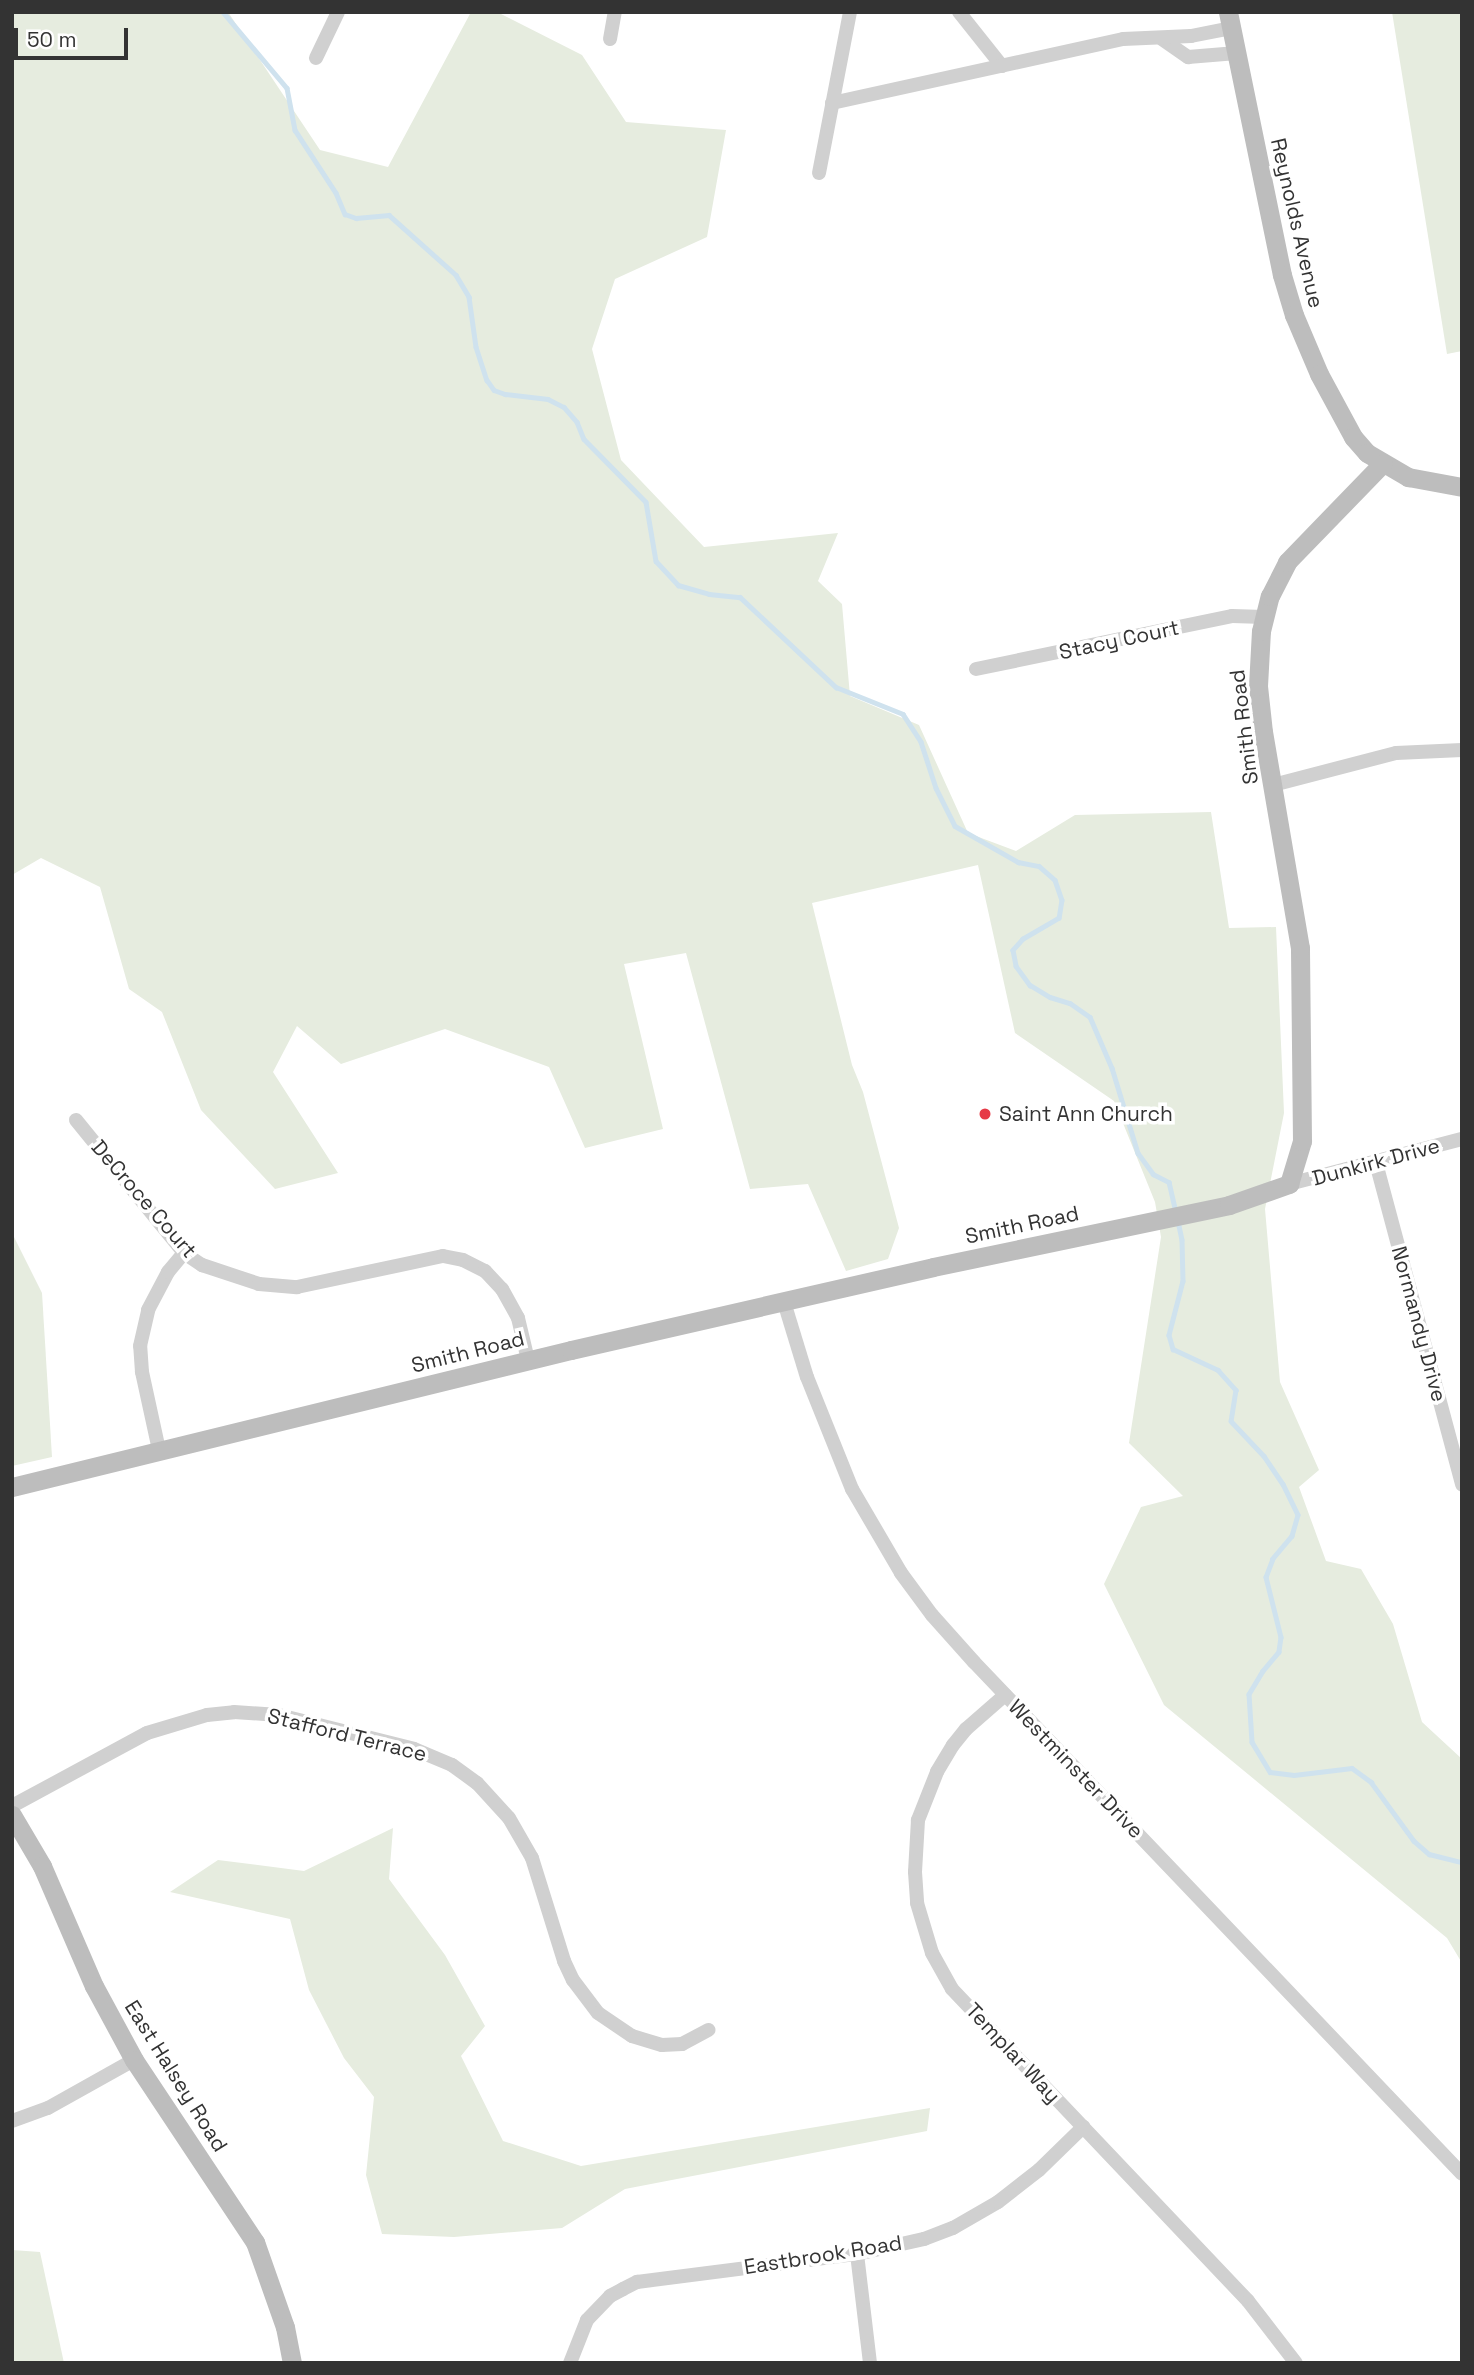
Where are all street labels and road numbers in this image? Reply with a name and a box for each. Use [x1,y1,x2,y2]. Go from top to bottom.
street label: Reynolds Avenue [1265,136,1329,310]
street label: Stacy Court [1057,615,1181,665]
street label: Smith Road [1224,668,1264,786]
street label: Dunkirk Drive [1309,1133,1443,1191]
street label: DeCroce Court [86,1135,202,1263]
street label: Smith Road [963,1201,1081,1249]
street label: Normandy Drive [1386,1243,1452,1405]
street label: Smith Road [409,1326,527,1378]
street label: Westminster Drive [1003,1694,1149,1844]
street label: Stafford Terrace [264,1703,430,1767]
street label: East Halsey Road [119,1996,233,2156]
street label: Templar Way [960,1998,1066,2108]
street label: Eastbrook Road [742,2230,904,2280]

